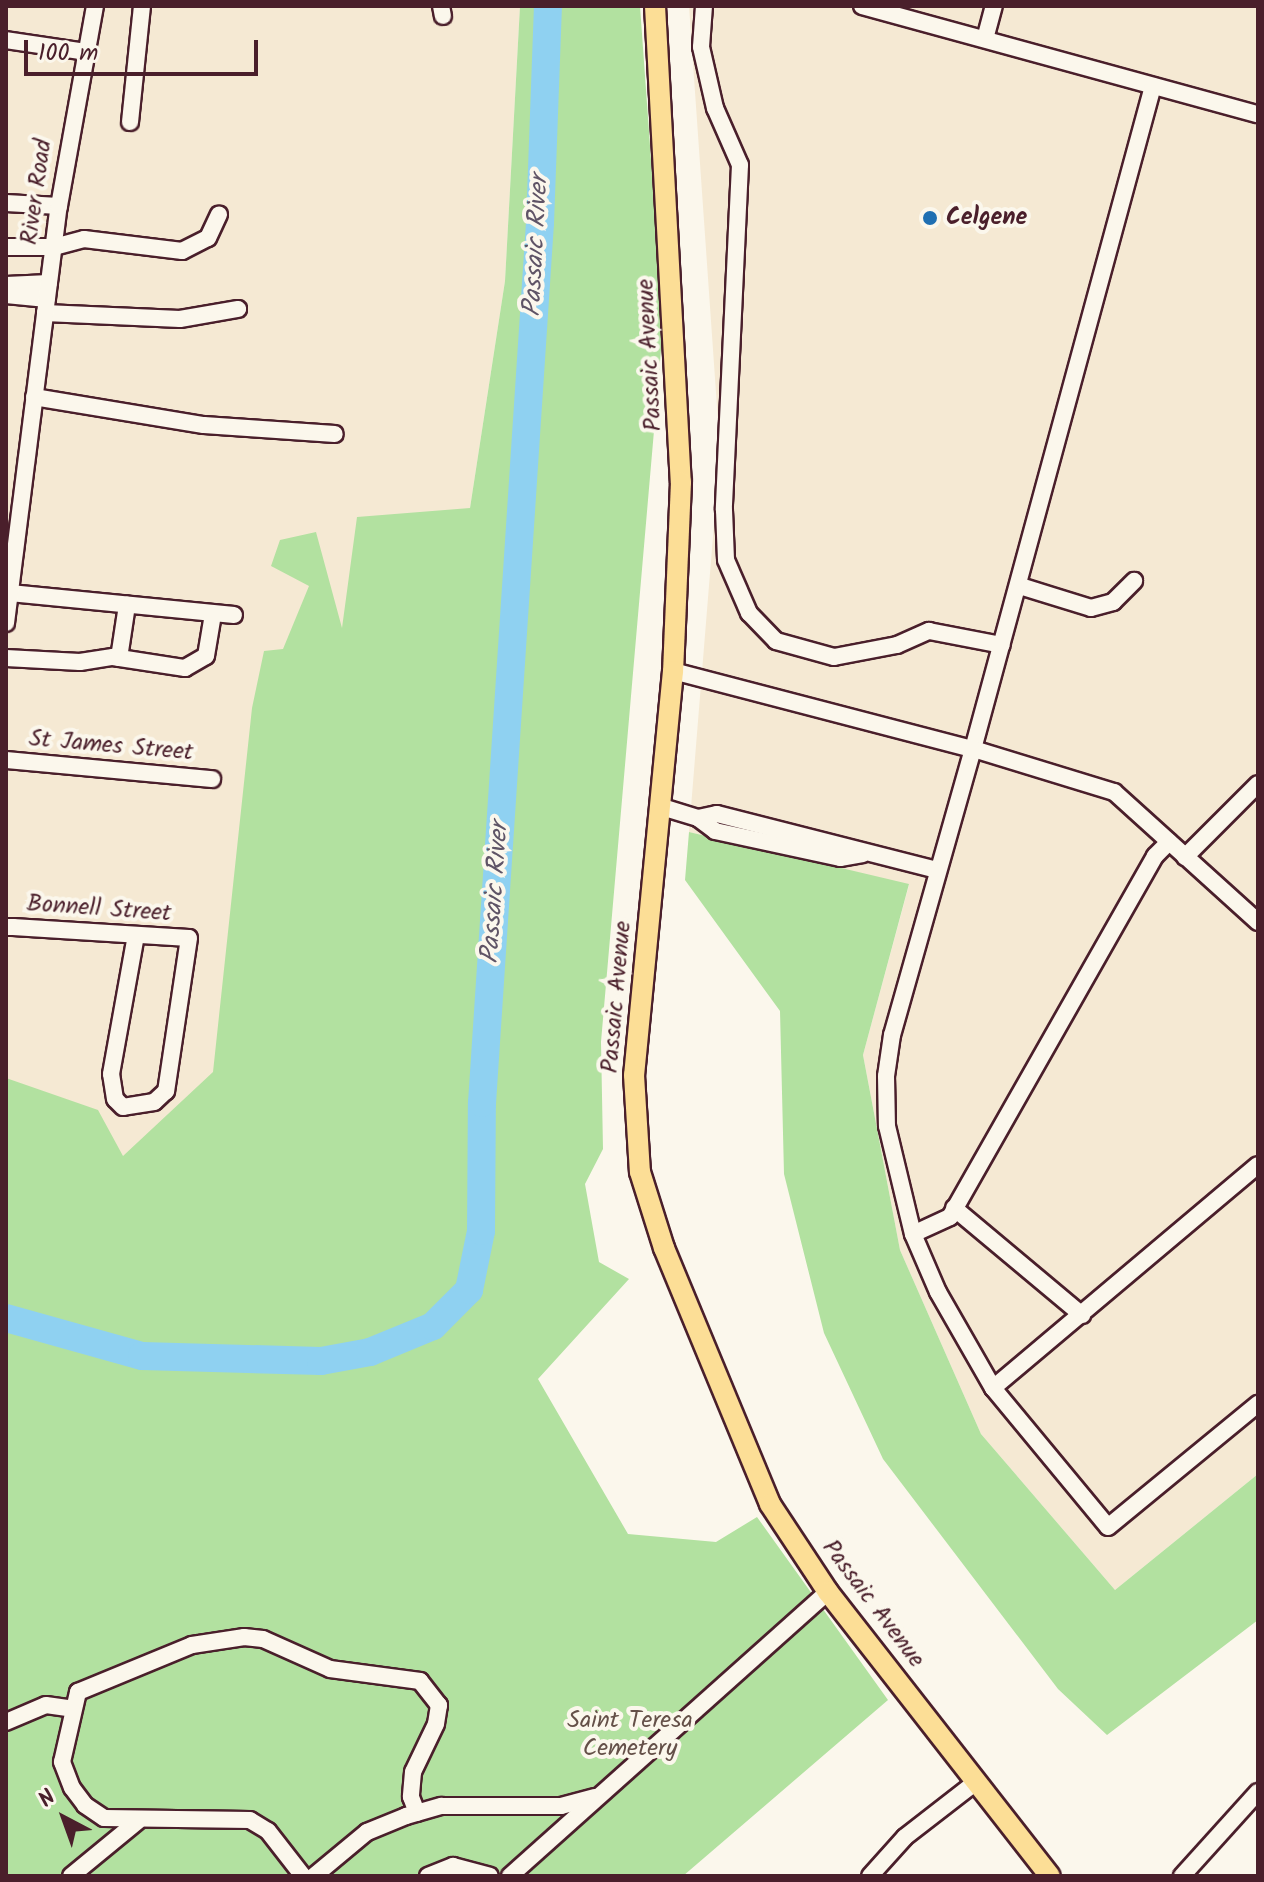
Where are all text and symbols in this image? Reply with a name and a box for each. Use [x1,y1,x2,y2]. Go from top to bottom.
scale bar [28,24,262,74]
text: 100 m [38,34,98,73]
street label: River Road [15,137,59,247]
water label: Passaic River [518,175,556,317]
place label: Celgene [946,204,1027,232]
marker: Celgene [921,209,939,227]
street label: Passaic Avenue [632,278,668,432]
street label: St James Street [28,724,194,768]
water label: Passaic River [476,821,516,965]
street label: Bonnell Street [26,890,172,928]
street label: Passaic Avenue [596,920,638,1074]
street label: Passaic Avenue [816,1534,930,1674]
park label: Saint Teresa Cemetery [567,1707,693,1763]
north arrow [24,1778,104,1858]
text: N [31,1782,65,1817]

